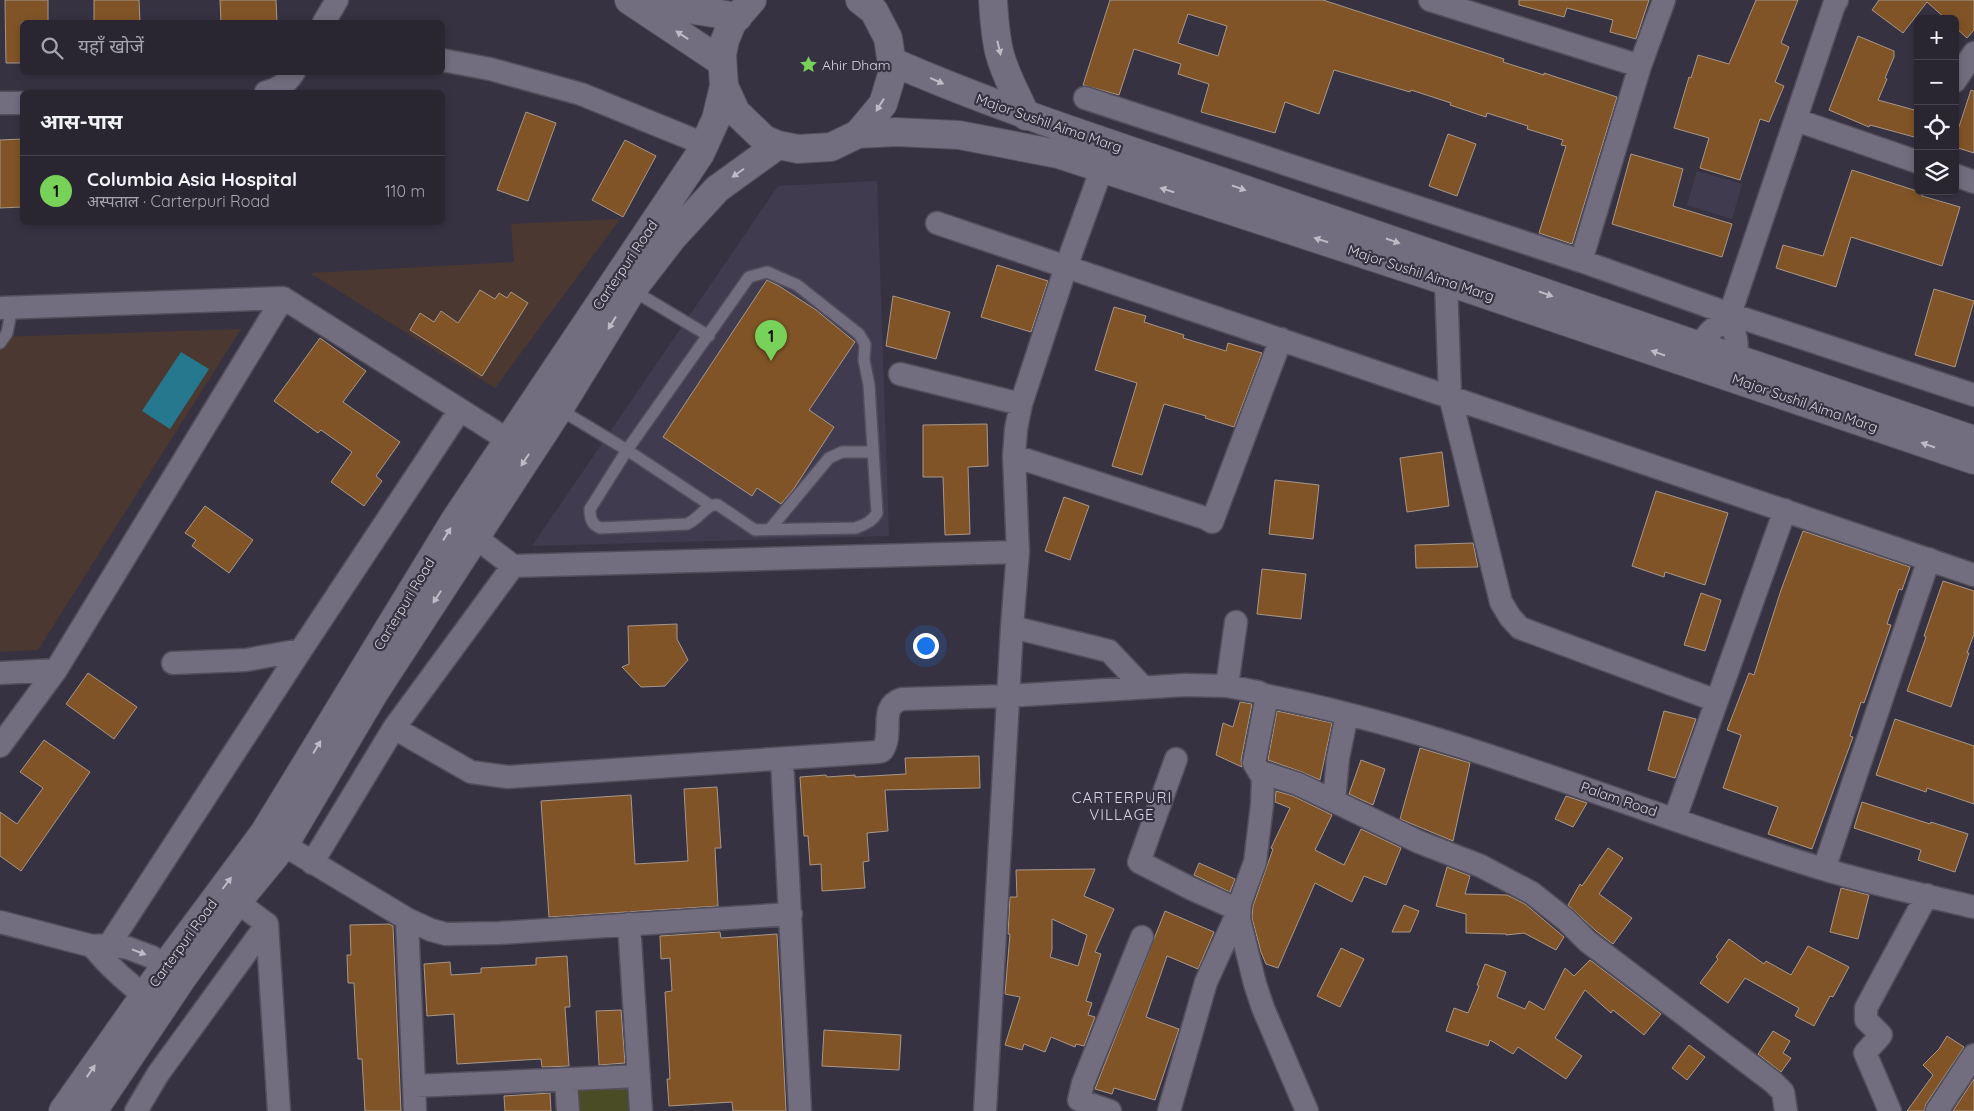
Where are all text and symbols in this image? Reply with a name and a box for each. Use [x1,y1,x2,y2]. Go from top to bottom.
map controls [1914,15,1959,195]
button: + [1914,15,1959,60]
search box [20,20,445,75]
one-way arrow [675,30,688,40]
icon: search [38,34,66,62]
text: यहाँ खोजें [78,34,144,58]
one-way arrow [995,41,1003,56]
place icon: Ahir Dham [798,55,818,75]
place label: Ahir Dham [822,56,891,74]
button: − [1914,60,1959,105]
one-way arrow [930,78,944,86]
street label: Major Sushil Aima Marg [974,90,1124,156]
one-way arrow [876,99,885,112]
button: locate [1914,105,1959,150]
text: आस-पास [40,108,122,134]
button: layers [1914,150,1959,195]
text: Columbia Asia Hospital [87,167,297,191]
one-way arrow [732,168,745,178]
text: 1 [53,181,59,201]
text: 110 m [385,181,425,201]
one-way arrow [1232,184,1247,192]
one-way arrow [1159,185,1174,193]
text: अस्पताल · Carterpuri Road [87,191,270,211]
street label: Carterpuri Road [588,217,662,313]
one-way arrow [1314,236,1329,243]
one-way arrow [1385,238,1400,245]
street label: Major Sushil Aima Marg [1345,241,1497,305]
one-way arrow [1539,290,1554,298]
one-way arrow [607,316,616,329]
pin: 1 [755,320,787,361]
one-way arrow [1650,349,1665,357]
street label: Major Sushil Aima Marg [1730,370,1880,436]
one-way arrow [1920,440,1935,448]
one-way arrow [520,454,530,467]
one-way arrow [442,527,451,540]
street label: Carterpuri Road [369,555,439,653]
one-way arrow [432,590,441,603]
your location [913,633,939,659]
one-way arrow [312,741,321,754]
street label: Palam Road [1578,778,1660,820]
district label: CARTERPURI VILLAGE [1072,788,1172,824]
one-way arrow [222,877,233,890]
street label: Carterpuri Road [145,895,221,991]
one-way arrow [132,949,146,957]
one-way arrow [86,1064,96,1078]

